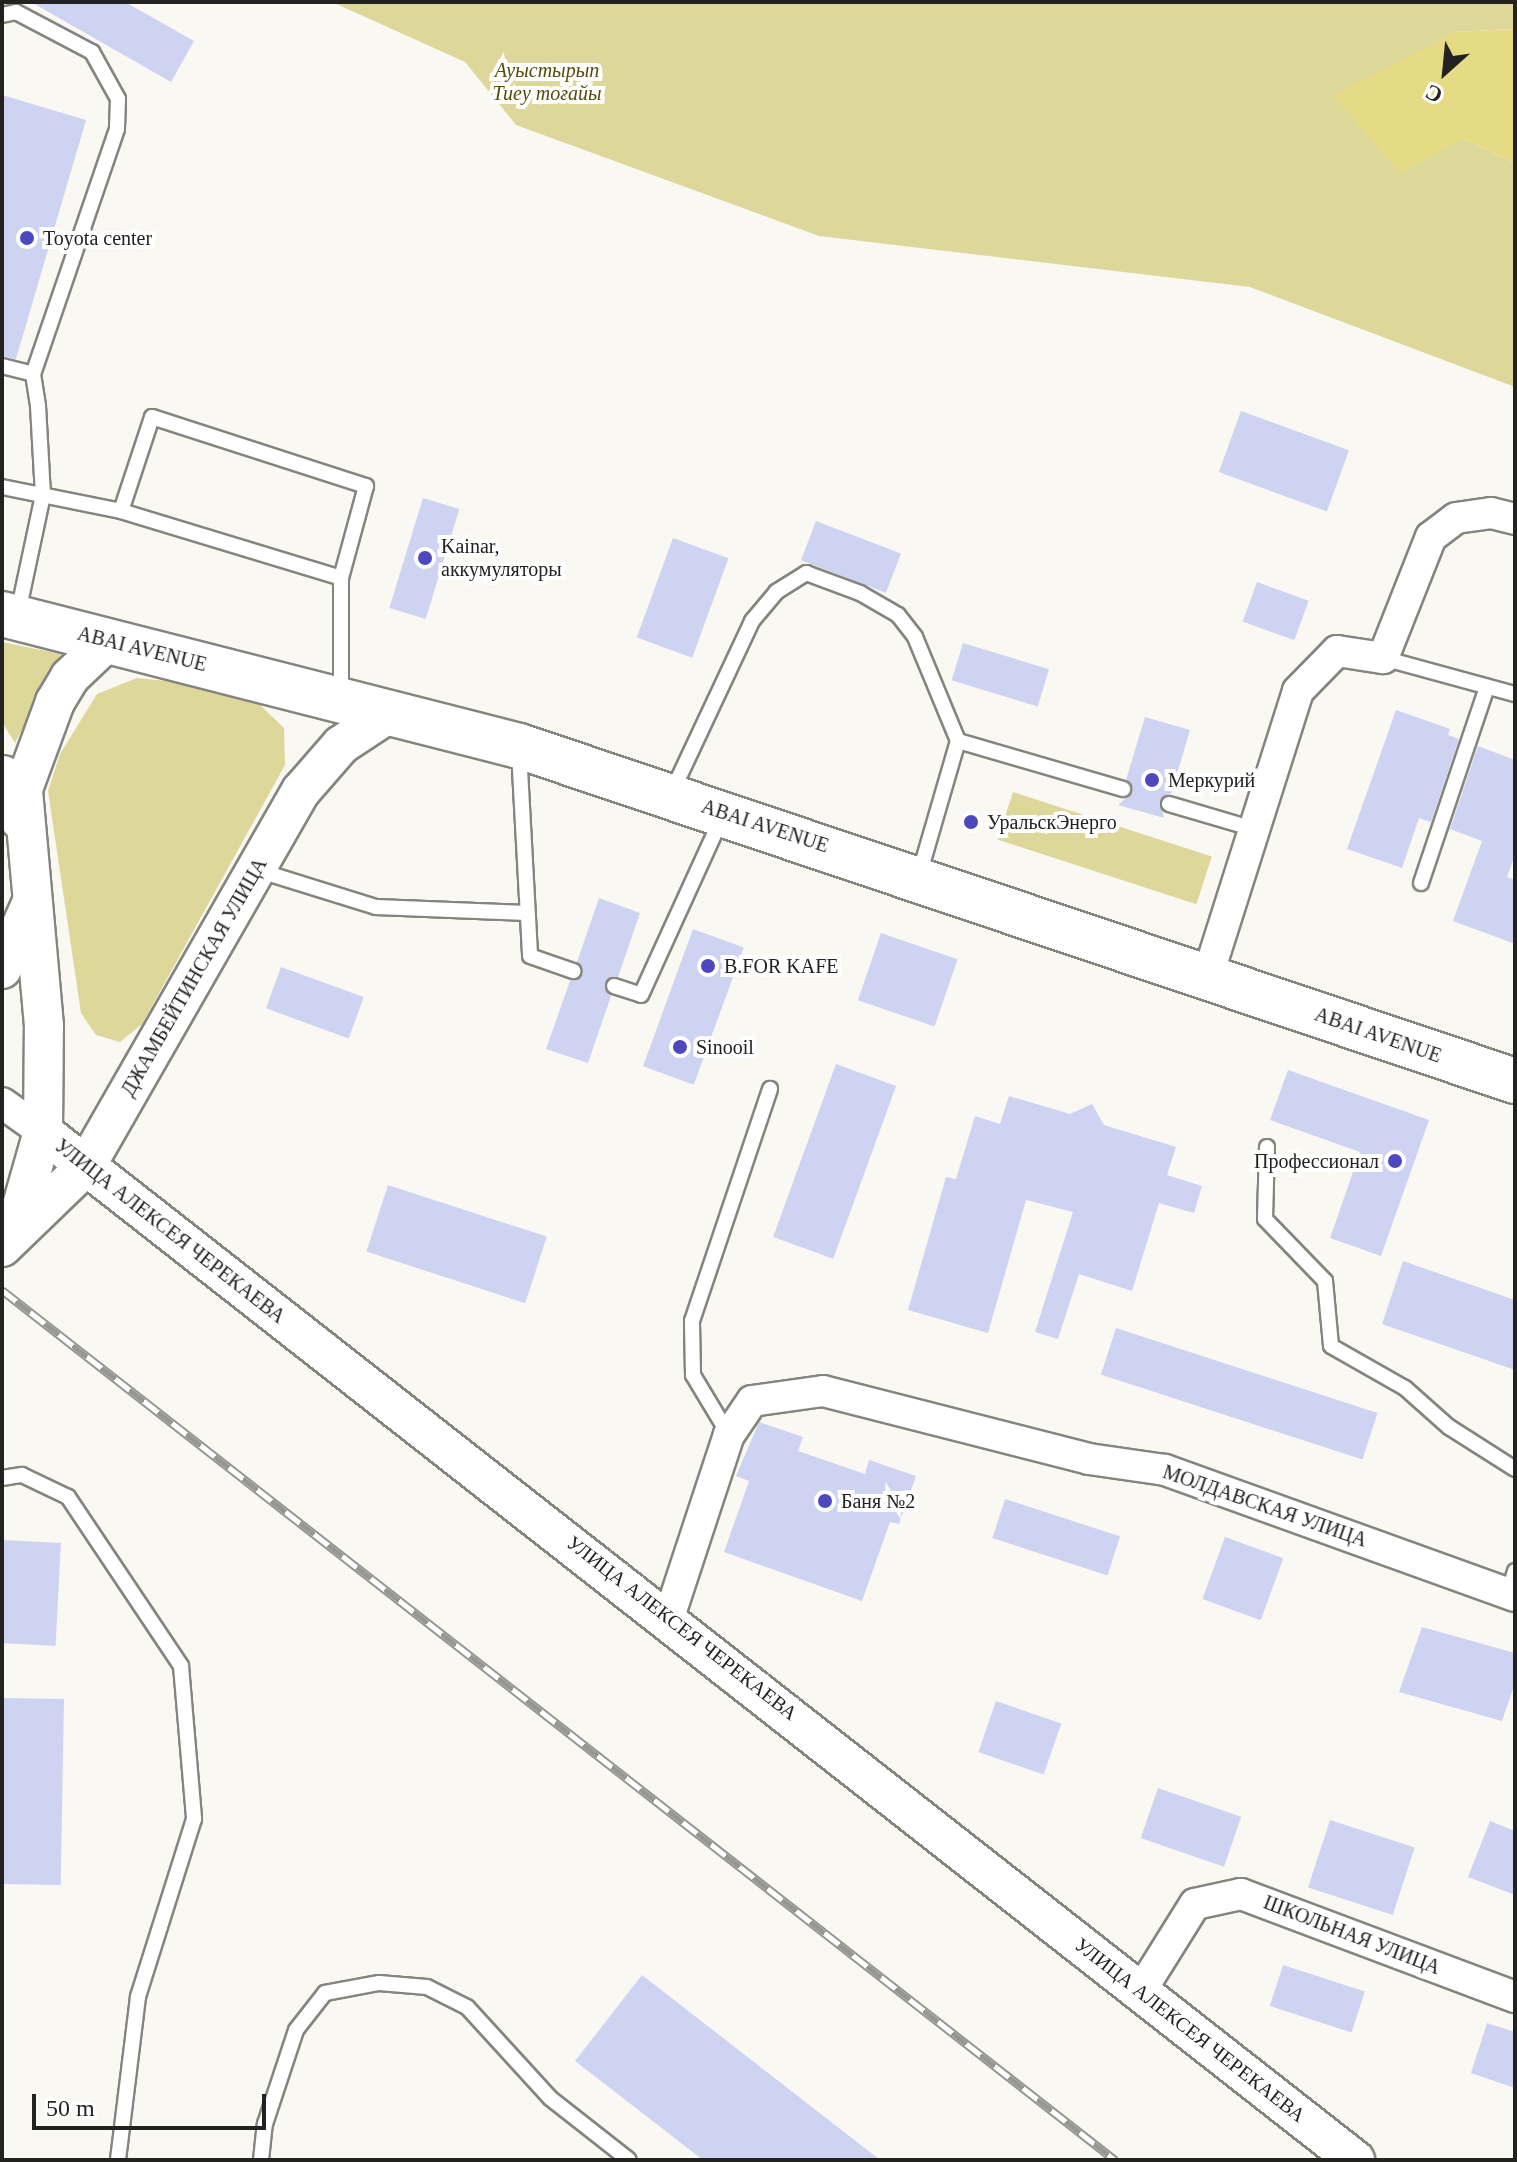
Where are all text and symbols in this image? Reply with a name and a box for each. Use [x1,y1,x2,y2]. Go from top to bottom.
north arrow [1405,32,1485,112]
park label: Ауыстырып Тиеу тоғайы [492,58,602,105]
text: С [1421,79,1447,109]
place label: Toyota center [43,226,152,250]
marker: Toyota center [18,229,36,247]
place label: Kainar, аккумуляторы [441,534,562,581]
marker: Kainar, аккумуляторы [416,549,434,567]
street label: ABAI AVENUE [74,621,210,677]
place label: Меркурий [1168,768,1255,792]
marker: Меркурий [1143,771,1161,789]
street label: ABAI AVENUE [698,794,832,858]
place label: УральскЭнерго [987,810,1117,834]
marker: УральскЭнерго [962,813,980,831]
street label: ДЖАМБЕЙТИНСКАЯ УЛИЦА [116,854,272,1100]
place label: B.FOR KAFE [724,954,838,978]
marker: B.FOR KAFE [699,957,717,975]
street label: ABAI AVENUE [1311,1002,1445,1068]
place label: Sinooil [696,1035,754,1059]
marker: Sinooil [671,1038,689,1056]
street label: УЛИЦА АЛЕКСЕЯ ЧЕРЕКАЕВА [50,1134,290,1328]
place label: Профессионал [1254,1149,1379,1173]
marker: Профессионал [1386,1152,1404,1170]
street label: МОЛДАВСКАЯ УЛИЦА [1160,1460,1370,1552]
place label: Баня №2 [841,1489,915,1513]
marker: Баня №2 [816,1492,834,1510]
street label: УЛИЦА АЛЕКСЕЯ ЧЕРЕКАЕВА [562,1531,802,1725]
street label: ШКОЛЬНАЯ УЛИЦА [1260,1890,1444,1980]
street label: УЛИЦА АЛЕКСЕЯ ЧЕРЕКАЕВА [1070,1933,1310,2127]
scale bar [36,2078,270,2128]
text: 50 m [46,2095,95,2121]

